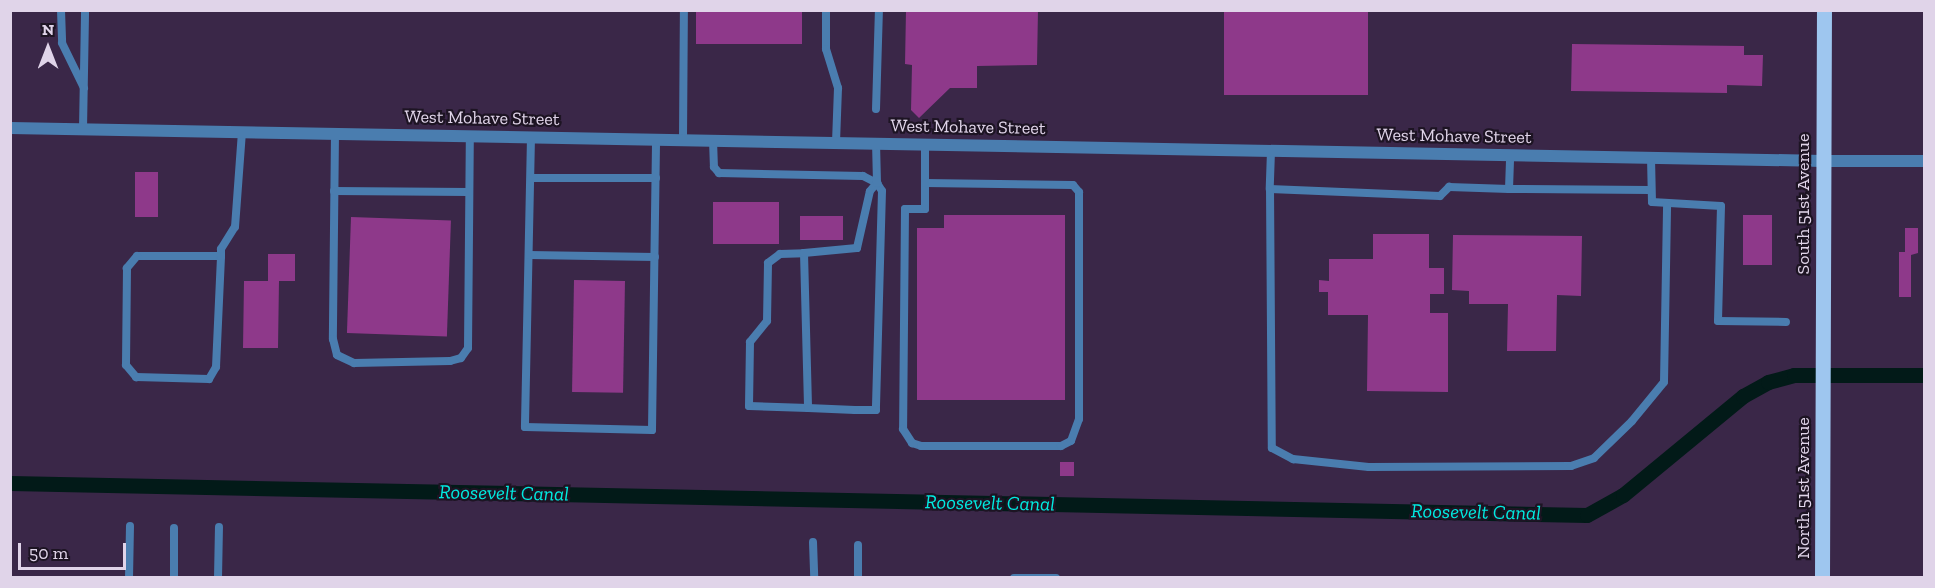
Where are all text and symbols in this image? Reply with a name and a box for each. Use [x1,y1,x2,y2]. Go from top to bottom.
north arrow [18,18,78,78]
text: N [42,20,54,39]
street label: West Mohave Street [404,106,560,130]
street label: West Mohave Street [890,115,1046,139]
street label: West Mohave Street [1376,124,1532,148]
street label: South 51st Avenue [1792,133,1814,275]
street label: North 51st Avenue [1792,417,1814,559]
water label: Roosevelt Canal [439,480,569,506]
water label: Roosevelt Canal [925,490,1055,516]
water label: Roosevelt Canal [1411,499,1541,525]
scale bar [21,531,129,569]
text: 50 m [29,542,68,564]

